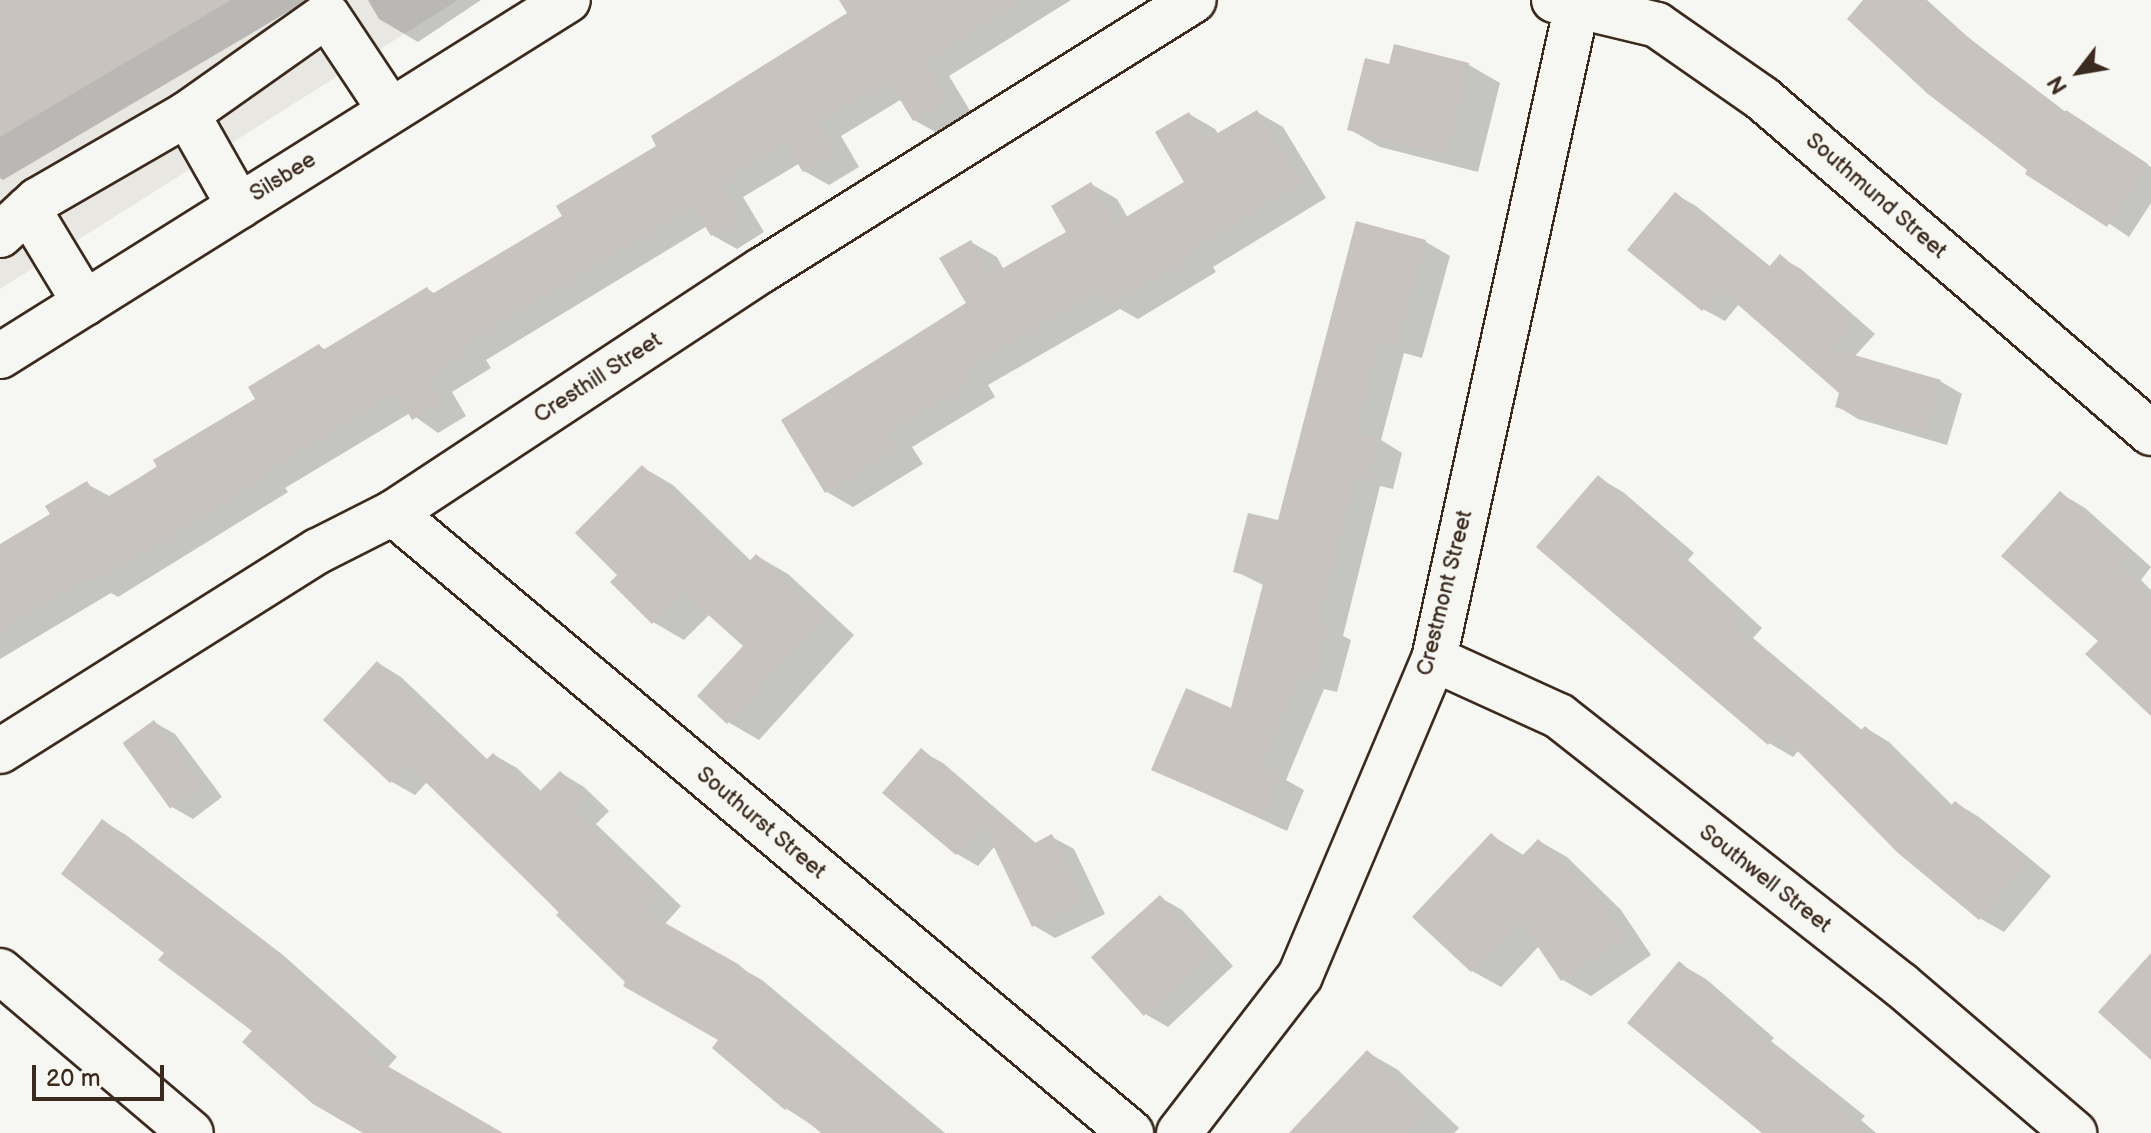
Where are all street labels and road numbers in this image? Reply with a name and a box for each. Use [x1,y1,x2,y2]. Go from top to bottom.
street label: Southmund Street [1800,127,1952,265]
street label: Silsbee [245,147,321,207]
street label: Cresthill Street [529,327,667,429]
street label: Crestmont Street [1412,507,1478,679]
street label: Southurst Street [691,761,831,885]
street label: Southwell Street [1694,819,1836,939]

